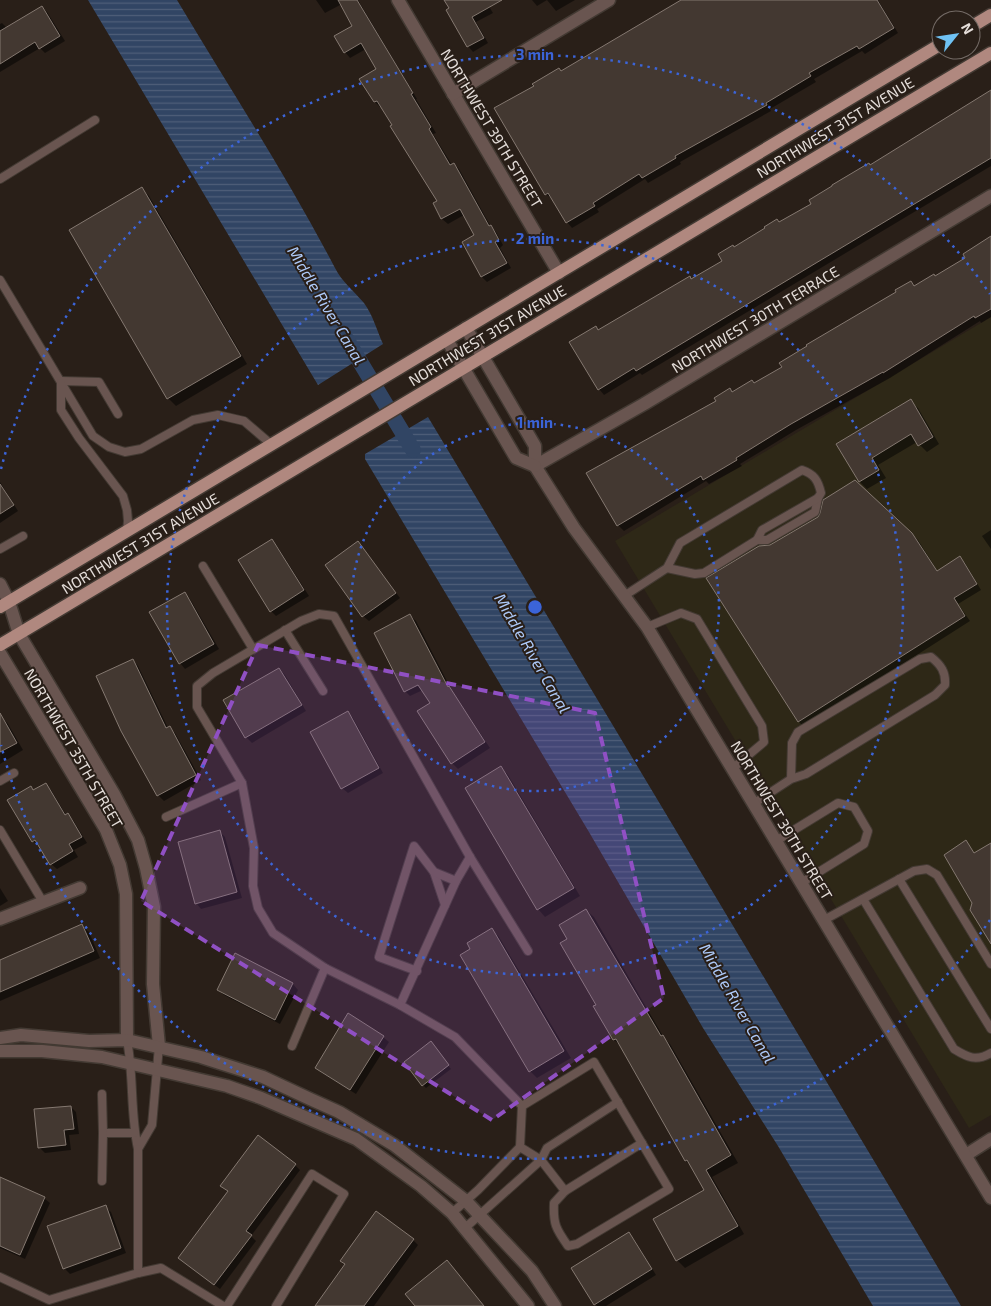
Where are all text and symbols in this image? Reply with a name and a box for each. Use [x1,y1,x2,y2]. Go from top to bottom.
north arrow [931,10,981,60]
text: N [958,20,978,37]
street label: NORTHWEST 39TH STREET [437,45,547,211]
text: 3 min [516,45,554,63]
street label: NORTHWEST 31ST AVENUE [753,73,917,181]
text: 2 min [516,229,554,247]
water label: Middle River Canal [284,242,370,368]
street label: NORTHWEST 30TH TERRACE [668,262,842,376]
street label: NORTHWEST 31ST AVENUE [405,281,569,389]
text: 1 min [517,413,553,431]
street label: NORTHWEST 31ST AVENUE [58,489,222,597]
water label: Middle River Canal [491,590,575,716]
centre of rings [526,598,544,616]
street label: NORTHWEST 35TH STREET [21,665,127,831]
street label: NORTHWEST 39TH STREET [727,737,837,903]
water label: Middle River Canal [696,940,780,1066]

